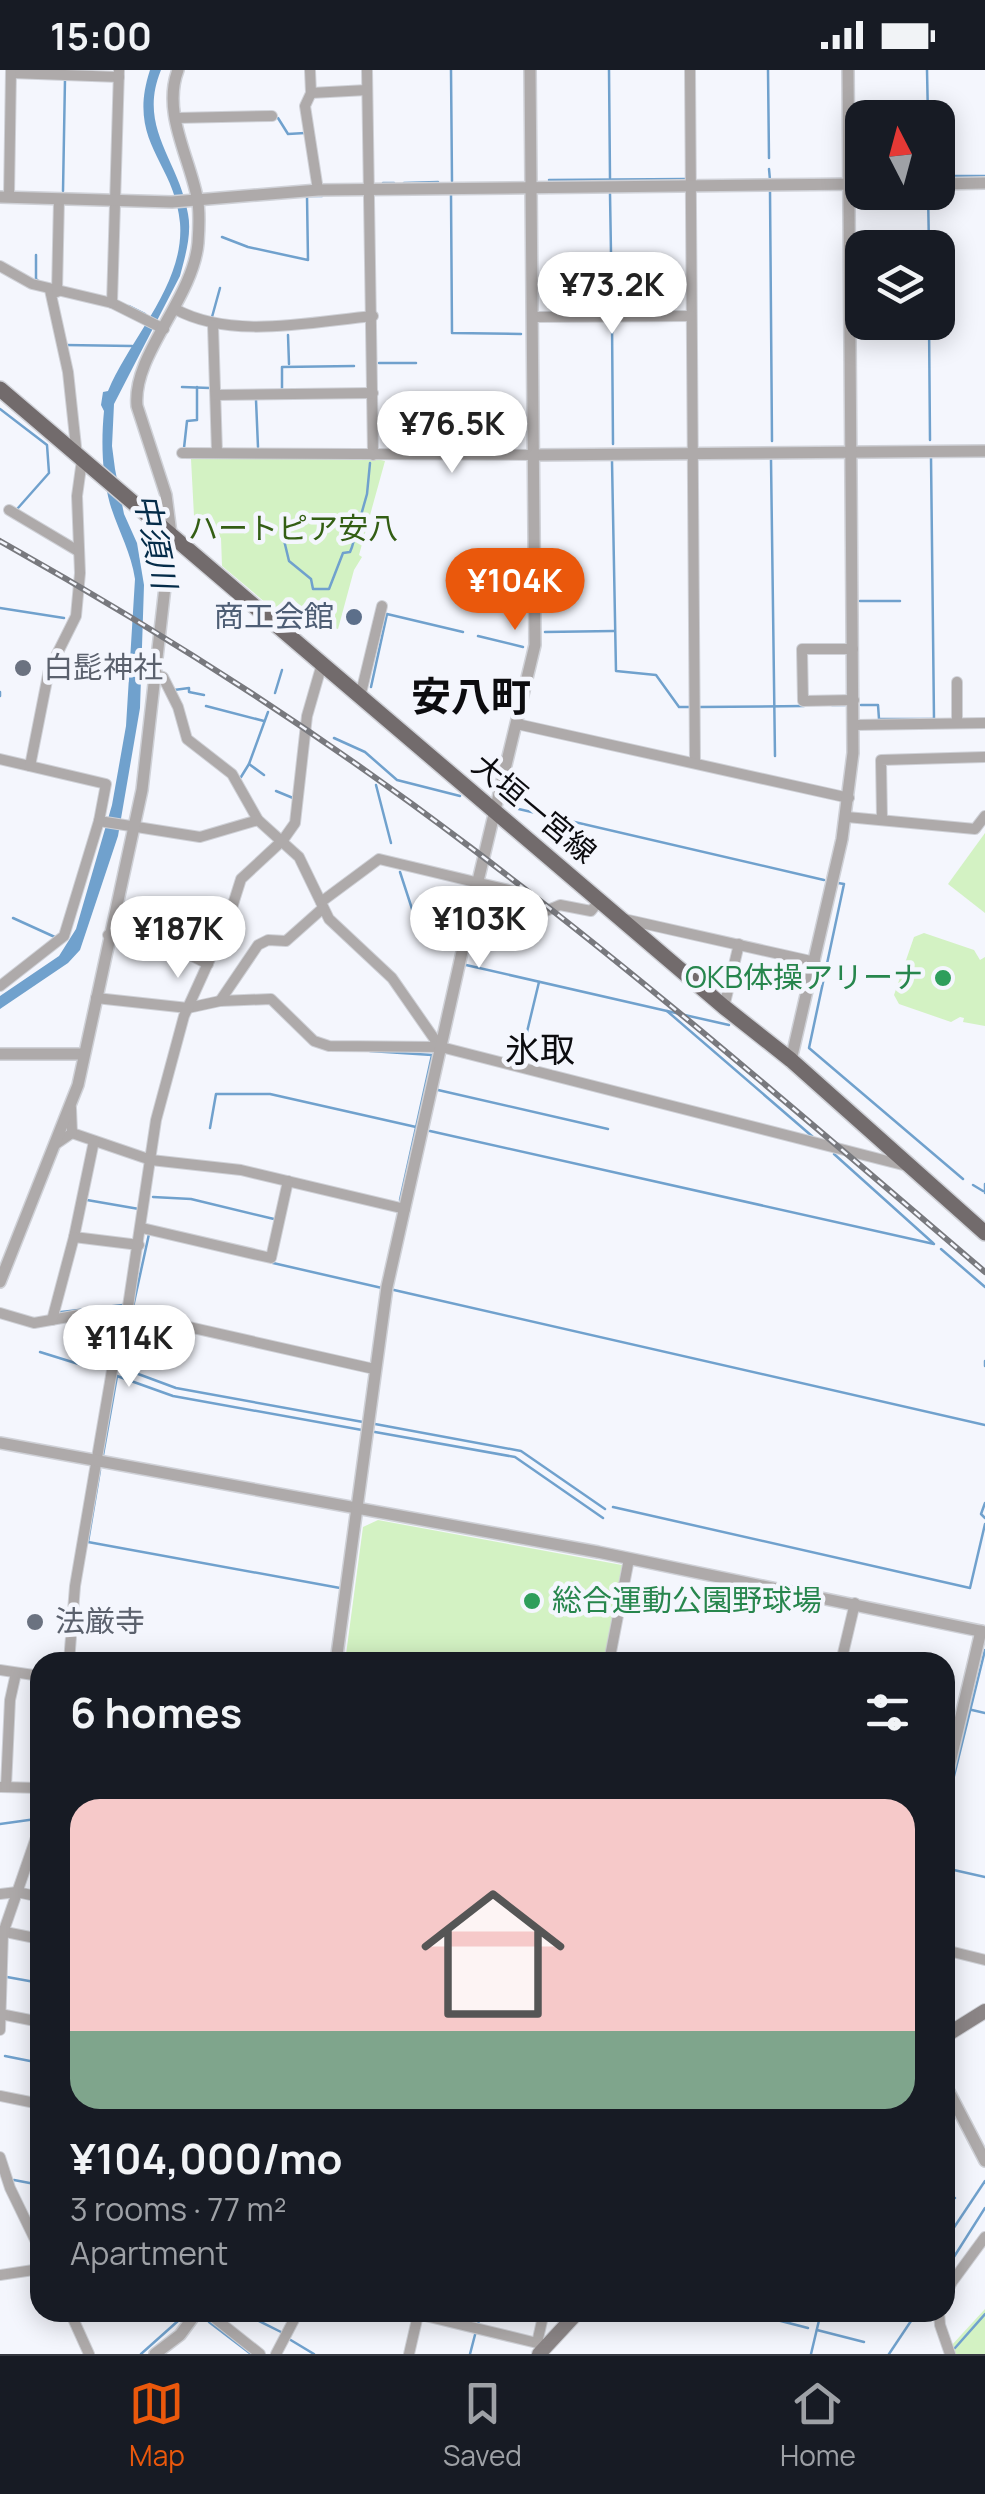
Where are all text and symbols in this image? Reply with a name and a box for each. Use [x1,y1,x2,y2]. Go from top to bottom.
text: 15:00 [50,9,152,61]
north arrow [845,100,955,210]
map controls [845,100,955,340]
button: layers [845,230,955,340]
pin: ¥73.2K [531,252,693,337]
text: ¥73.2K [560,262,664,306]
pin: ¥76.5K [371,391,533,476]
text: ¥76.5K [399,401,505,445]
water label: 中須川 [124,489,188,595]
park label: ハートピア安八 [188,507,398,548]
pin: ¥104K [445,548,585,633]
text: ¥104K [468,558,562,602]
place label: 商工会館 [214,595,334,636]
marker: 商工会館 [343,606,365,628]
place label: 白髭神社 [43,646,163,687]
marker: 白髭神社 [12,657,34,679]
district label: 安八町 [411,668,531,723]
street label: 大垣一宮線 [464,744,606,872]
pin: ¥103K [409,886,549,971]
pin: ¥187K [108,896,248,981]
text: ¥103K [432,896,526,940]
text: ¥187K [133,906,223,950]
place label: OKB体操アリーナ [685,956,923,997]
marker: OKB体操アリーナ [932,967,954,989]
district label: 氷取 [505,1025,575,1073]
pin: ¥114K [59,1305,199,1390]
text: ¥114K [85,1315,173,1359]
place label: 総合運動公園野球場 [552,1579,822,1620]
marker: 総合運動公園野球場 [521,1590,543,1612]
place label: 法厳寺 [55,1600,145,1641]
marker: 法厳寺 [24,1611,46,1633]
text: 6 homes [70,1683,242,1741]
icon: filters [860,1685,915,1740]
icon: home [403,1864,583,2044]
text: ¥104,000/mo [70,2129,342,2187]
text: 3 rooms · 77 m² [70,2187,286,2231]
text: Apartment [70,2231,228,2275]
tab: Map [129,2376,185,2474]
tab: Saved [443,2376,522,2474]
tab: Home [780,2376,856,2474]

